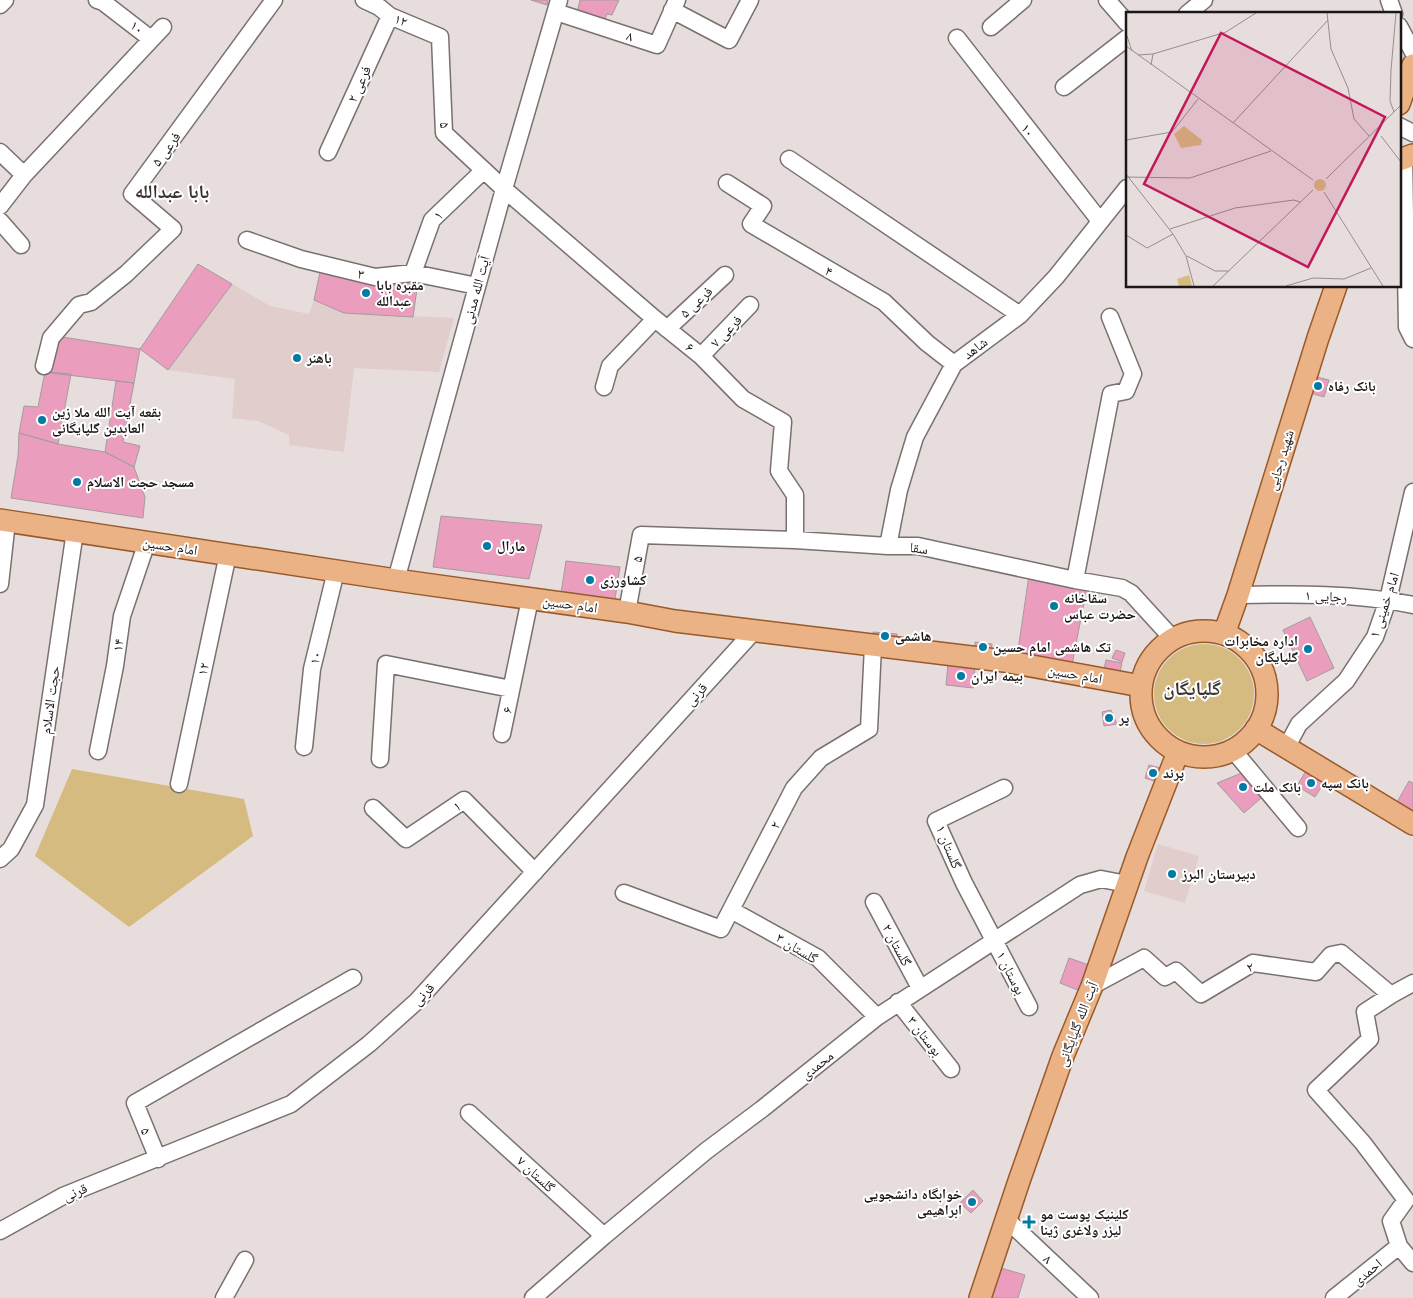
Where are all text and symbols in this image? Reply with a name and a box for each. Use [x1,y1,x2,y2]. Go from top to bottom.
street label: ۱۲ [392,9,410,31]
inset map [1126,12,1400,288]
street label: ۱۰ [127,16,147,38]
street label: ۸ [624,26,636,46]
street label: فرعی ۲ [343,63,375,105]
street label: ۵ [436,120,454,130]
street label: ۱۰ [1017,120,1039,140]
street label: فرعی ۵ [147,128,185,170]
district label: بابا عبدالله [135,179,209,203]
street label: ۱ [429,207,447,223]
street label: آیت الله مدنی [458,254,494,326]
street label: ۴ [822,262,836,280]
street label: ۳ [356,265,366,283]
place label: مقبره بابا عبدالله [376,276,424,310]
street label: فرعی ۵ [676,282,716,322]
marker: مقبره بابا عبدالله [360,287,372,299]
street label: فرعی ۷ [706,311,746,351]
street label: شاهد [959,333,991,363]
street label: ۶ [682,338,698,356]
place label: باهنر [306,349,332,367]
marker: باهنر [291,352,303,364]
place label: بانک رفاه [1328,377,1376,395]
marker: بانک رفاه [1312,380,1324,392]
place label: بقعه آیت الله ملا زین العابدین گلپایگانی [52,403,161,437]
marker: بقعه آیت الله ملا زین العابدین گلپایگانی [36,414,48,426]
street label: شهید رجایی [1262,428,1298,492]
place label: مسجد حجت الاسلام [87,473,194,492]
marker: مسجد حجت الاسلام [71,476,83,488]
street label: امام حسین [141,533,199,560]
place label: مارال [497,537,525,555]
street label: سقا [909,538,929,558]
marker: مارال [481,540,493,552]
street label: ۵ [628,554,646,564]
street label: امام خمینی ۱ [1365,570,1404,640]
place label: کشاورزی [600,571,646,589]
marker: کشاورزی [584,574,596,586]
street label: رجایی ۱ [1304,586,1348,606]
place label: سقاخانه حضرت عباس [1064,589,1136,623]
street label: امام حسین [541,591,599,618]
marker: سقاخانه حضرت عباس [1048,600,1060,612]
place label: هاشمی [895,627,932,645]
marker: هاشمی [879,630,891,642]
place label: اداره مخابرات گلپایگان [1224,632,1298,666]
street label: ۱۴ [108,638,128,652]
place label: تک هاشمی امام حسین [993,638,1111,657]
marker: تک هاشمی امام حسین [977,641,989,653]
marker: اداره مخابرات گلپایگان [1302,643,1314,655]
street label: ۱۰ [305,650,325,666]
street label: امام حسین [1046,660,1104,689]
street label: ۱۲ [193,661,213,677]
street label: حجت الاسلام [36,665,65,735]
place label: بیمه ایران [971,667,1023,685]
marker: بیمه ایران [955,670,967,682]
district label: گلپایگان [1163,676,1221,700]
street label: قرنی [681,679,711,709]
street label: ۶ [498,705,516,715]
place label: پر [1118,709,1130,727]
marker: پر [1103,712,1115,724]
place label: پرند [1163,764,1184,782]
marker: پرند [1147,767,1159,779]
place label: بانک سپه [1321,774,1369,792]
marker: بانک سپه [1305,777,1317,789]
place label: بانک ملت [1253,778,1301,796]
marker: بانک ملت [1237,781,1249,793]
street label: ۱ [450,797,464,815]
street label: ۲ [766,818,784,832]
street label: گلستان ۱ [932,823,966,872]
place label: دبیرستان البرز [1181,865,1256,883]
marker: دبیرستان البرز [1166,868,1178,880]
street label: گلستان ۲ [878,921,916,969]
street label: گلستان ۳ [773,929,821,968]
street label: بوستان ۱ [992,948,1030,998]
street label: ۲ [1244,957,1256,977]
street label: قرنی [408,979,438,1009]
street label: آیت الله گلپایگانی [1053,979,1102,1069]
street label: بوستان ۳ [904,1012,947,1060]
street label: محمدی [797,1047,837,1083]
street label: ۵ [136,1125,156,1137]
street label: گلستان ۷ [513,1152,559,1196]
street label: قرنی [60,1179,90,1205]
place label: خوابگاه دانشجویی ابراهیمی [864,1185,962,1219]
marker: خوابگاه دانشجویی ابراهیمی [966,1196,978,1208]
place label: کلینیک پوست مو لیزر ولاغری ژینا [1040,1205,1129,1239]
marker: کلینیک پوست مو لیزر ولاغری ژینا [1022,1215,1036,1229]
street label: ۸ [1040,1250,1056,1268]
street label: احمدی [1348,1255,1386,1289]

